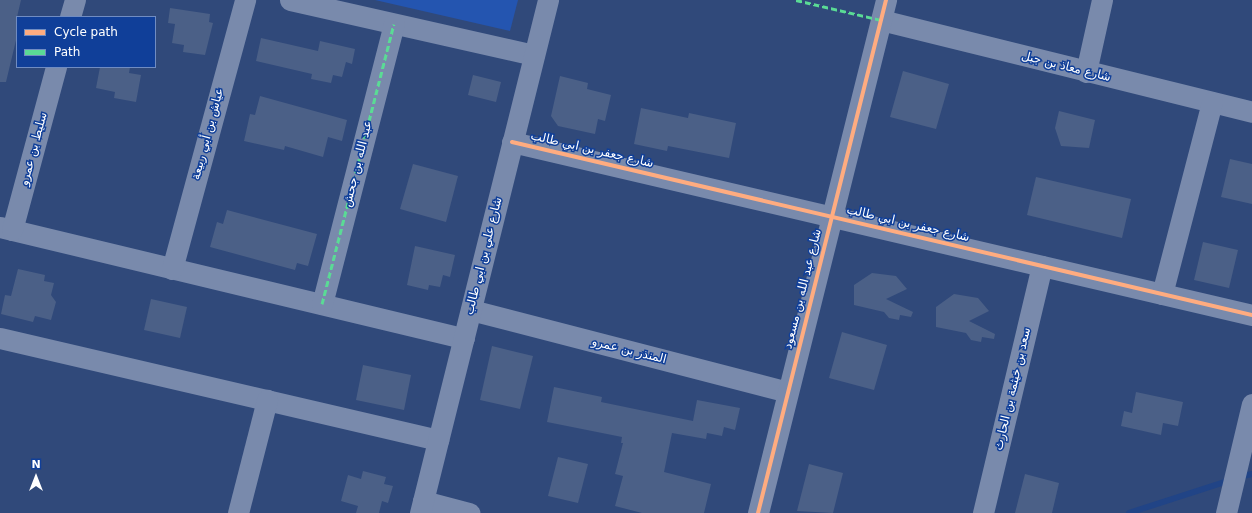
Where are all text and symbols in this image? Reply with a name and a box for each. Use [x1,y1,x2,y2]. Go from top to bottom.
legend [16,16,156,68]
text: Cycle path [54,25,118,39]
text: Path [54,45,80,59]
street label: شارع معاذ بن جبل [1020,49,1112,85]
street label: عياش بن أبي ربيعة [189,86,227,182]
street label: سليط بن عمرو [17,111,51,187]
street label: عبد الله بن جحش [340,119,376,209]
street label: شارع جعفر بن ابي طالب [529,129,655,171]
street label: شارع علي بن ابي طالب [462,196,506,316]
street label: شارع جعفر بن ابي طالب [845,203,971,245]
street label: شارع عبد الله بن مسعود [781,227,825,351]
street label: سعد بن خيثمة بن الحارث [992,326,1034,452]
street label: المنذر بن عمرو [590,335,668,367]
north arrow [16,457,56,497]
text: N [31,458,41,471]

